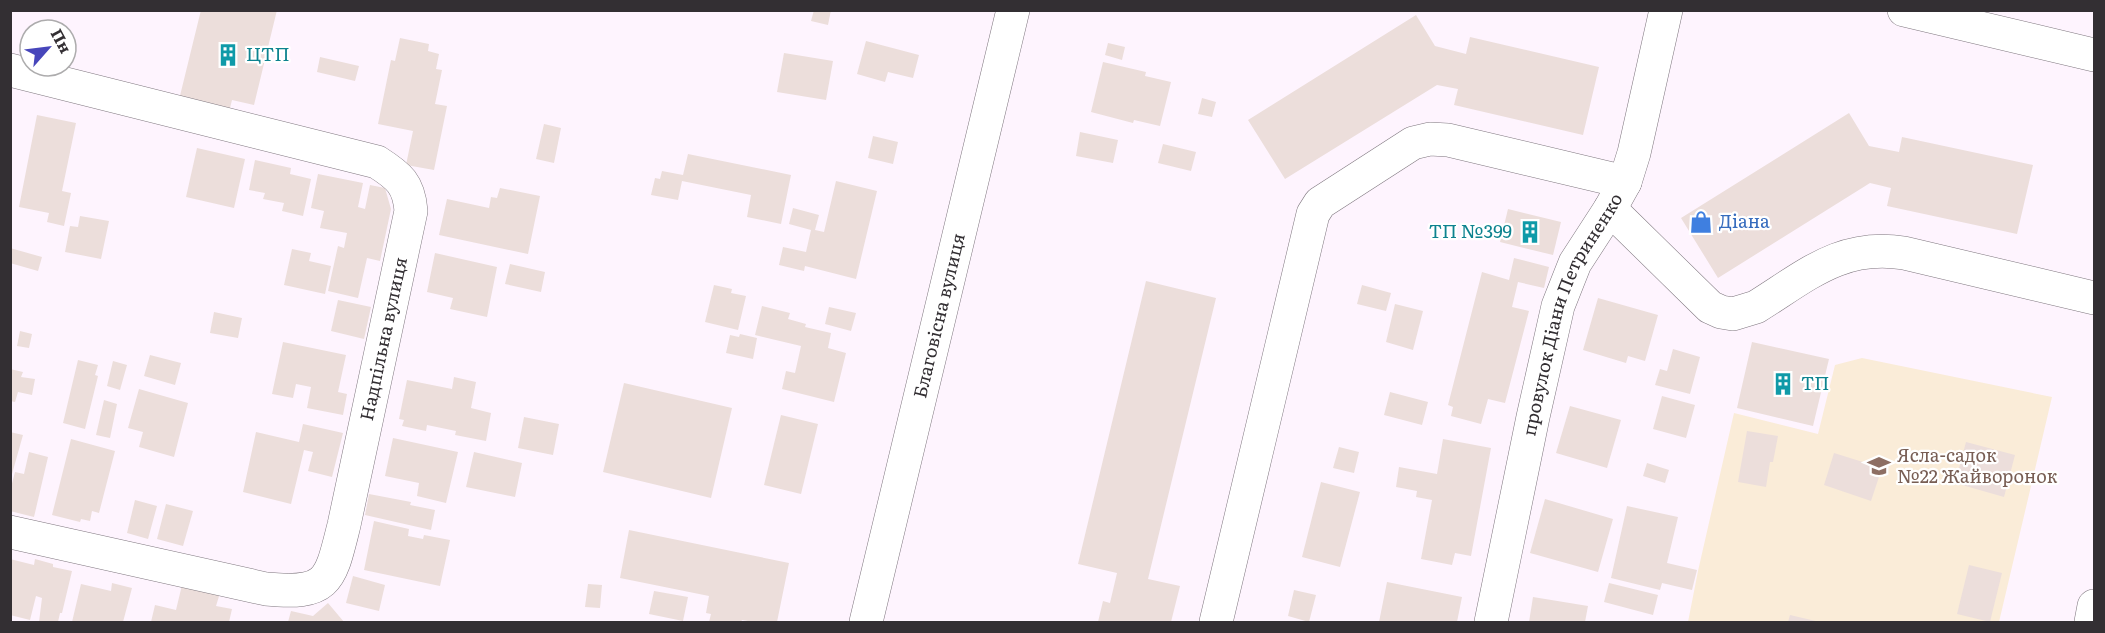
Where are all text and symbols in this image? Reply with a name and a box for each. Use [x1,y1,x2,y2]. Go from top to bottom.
north arrow [18,18,78,78]
text: Пн [46,24,79,57]
place label: ЦТП [246,40,290,67]
building icon: ЦТП [215,42,241,68]
street label: провулок Діани Петриненко [1514,187,1628,438]
place label: Діана [1719,207,1770,234]
shop icon: Діана [1688,209,1714,235]
place label: ТП №399 [1429,217,1512,244]
building icon: ТП №399 [1517,219,1543,245]
street label: Благовісна вулиця [905,230,971,401]
street label: Надпільна вулиця [352,254,413,423]
place label: ТП [1801,369,1829,396]
building icon: ТП [1770,371,1796,397]
place label: Ясла-садок №22 Жайворонок [1897,441,2058,489]
school or university icon: Ясла-садок №22 Жайворонок [1866,453,1892,479]

